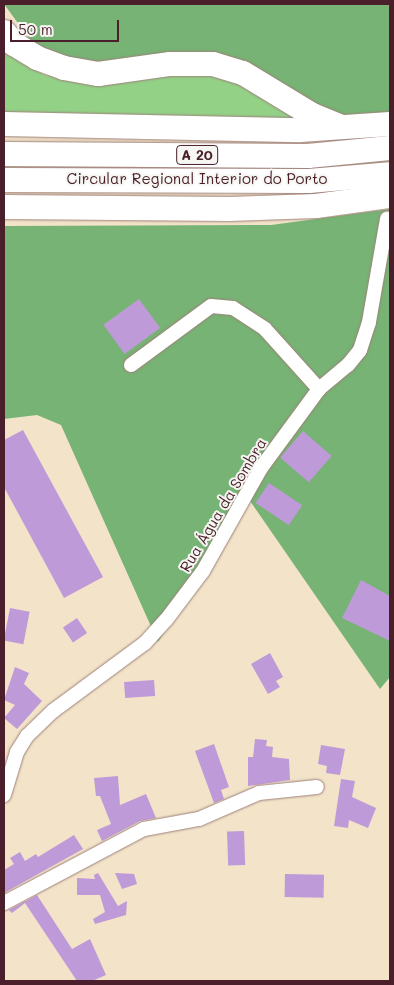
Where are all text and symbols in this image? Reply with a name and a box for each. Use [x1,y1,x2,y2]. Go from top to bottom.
scale bar [12,10,121,42]
text: 50 m [18,19,53,39]
road number: A 20 [176,144,218,166]
street label: Circular Regional Interior do Porto [67,170,327,188]
street label: Rua Água da Sombra [176,435,270,575]

